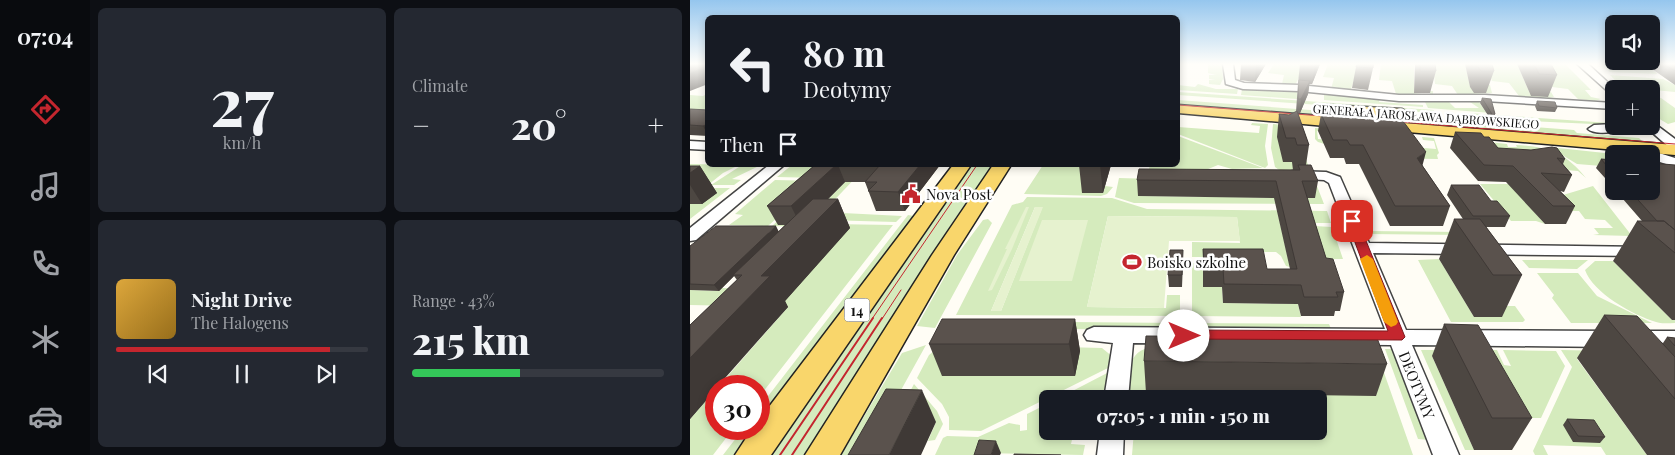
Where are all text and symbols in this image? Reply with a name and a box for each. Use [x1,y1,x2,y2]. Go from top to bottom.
map controls [1605,15,1660,200]
button: sound [1605,15,1660,70]
text: 07:04 [17,21,73,51]
text: 80 m [803,29,885,76]
icon: left [720,35,785,100]
text: 27 [210,56,274,142]
text: Deotymy [803,74,891,104]
text: Climate [412,75,468,96]
button: + [1605,80,1660,135]
icon: directions [28,92,63,127]
text: 20° [511,99,567,150]
street label: GENERAŁA JAROSŁAWA DĄBROWSKIEGO [1312,100,1540,132]
text: − [412,106,430,143]
text: + [648,106,664,143]
icon: arrive [774,130,802,158]
text: Then [720,131,764,157]
text: km/h [223,132,261,153]
button: − [1605,145,1660,200]
icon: music [28,169,63,204]
public building icon: Nova Post [900,183,922,205]
place label: Nova Post [926,184,992,204]
pin [1331,200,1373,242]
icon: arrive [1338,207,1366,235]
icon: phone [28,246,63,281]
sports icon: Boisko szkolne [1121,251,1143,273]
place label: Boisko szkolne [1147,252,1246,272]
text: Night Drive [191,286,292,312]
text: Range · 43% [412,290,495,311]
road number: 14 [844,298,870,322]
position arrow [1157,309,1209,361]
text: The Halogens [191,312,289,333]
text: 215 km [412,314,530,365]
icon: climate [28,322,63,357]
street label: DEOTYMY [1394,348,1440,422]
icon: previous [144,360,172,388]
icon: pause [228,360,256,388]
icon: next [312,360,340,388]
speed limit sign: 30 [705,375,770,440]
icon: car [28,399,63,434]
text: 07:05 · 1 min · 150 m [1096,402,1270,428]

